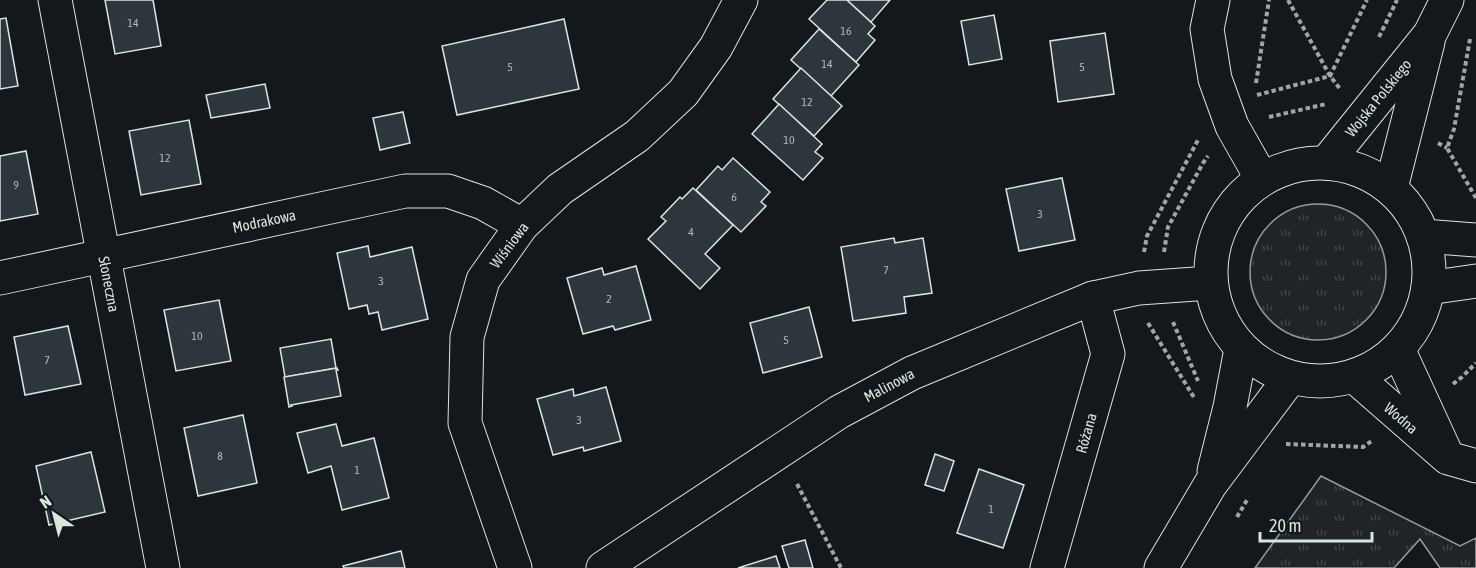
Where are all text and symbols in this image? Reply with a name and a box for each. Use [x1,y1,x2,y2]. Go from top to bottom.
house number: 14 [127,16,139,30]
house number: 16 [840,24,852,38]
street label: Wojska Polskiego [1342,56,1414,140]
house number: 14 [821,57,833,71]
house number: 5 [507,60,513,74]
house number: 5 [1079,60,1085,74]
house number: 12 [801,95,813,109]
house number: 10 [783,133,795,147]
house number: 12 [159,151,171,165]
house number: 9 [13,178,19,192]
house number: 6 [731,190,737,204]
street label: Modrakowa [231,206,297,236]
house number: 3 [1037,207,1043,221]
street label: Wiśniowa [486,219,532,271]
house number: 4 [688,225,694,239]
street label: Słoneczna [95,255,123,313]
house number: 7 [883,263,889,277]
house number: 3 [378,274,384,288]
house number: 2 [606,292,612,306]
house number: 10 [191,329,203,343]
house number: 5 [783,333,789,347]
house number: 7 [44,353,50,367]
street label: Malinowa [861,365,917,405]
street label: Wodna [1381,399,1421,437]
street label: Różana [1072,411,1100,455]
house number: 3 [576,413,582,427]
house number: 8 [217,449,223,463]
house number: 1 [354,463,360,477]
north arrow [24,484,84,544]
text: N [36,492,54,512]
house number: 1 [988,502,994,516]
scale bar [1260,505,1372,543]
text: 20 m [1269,515,1301,536]

